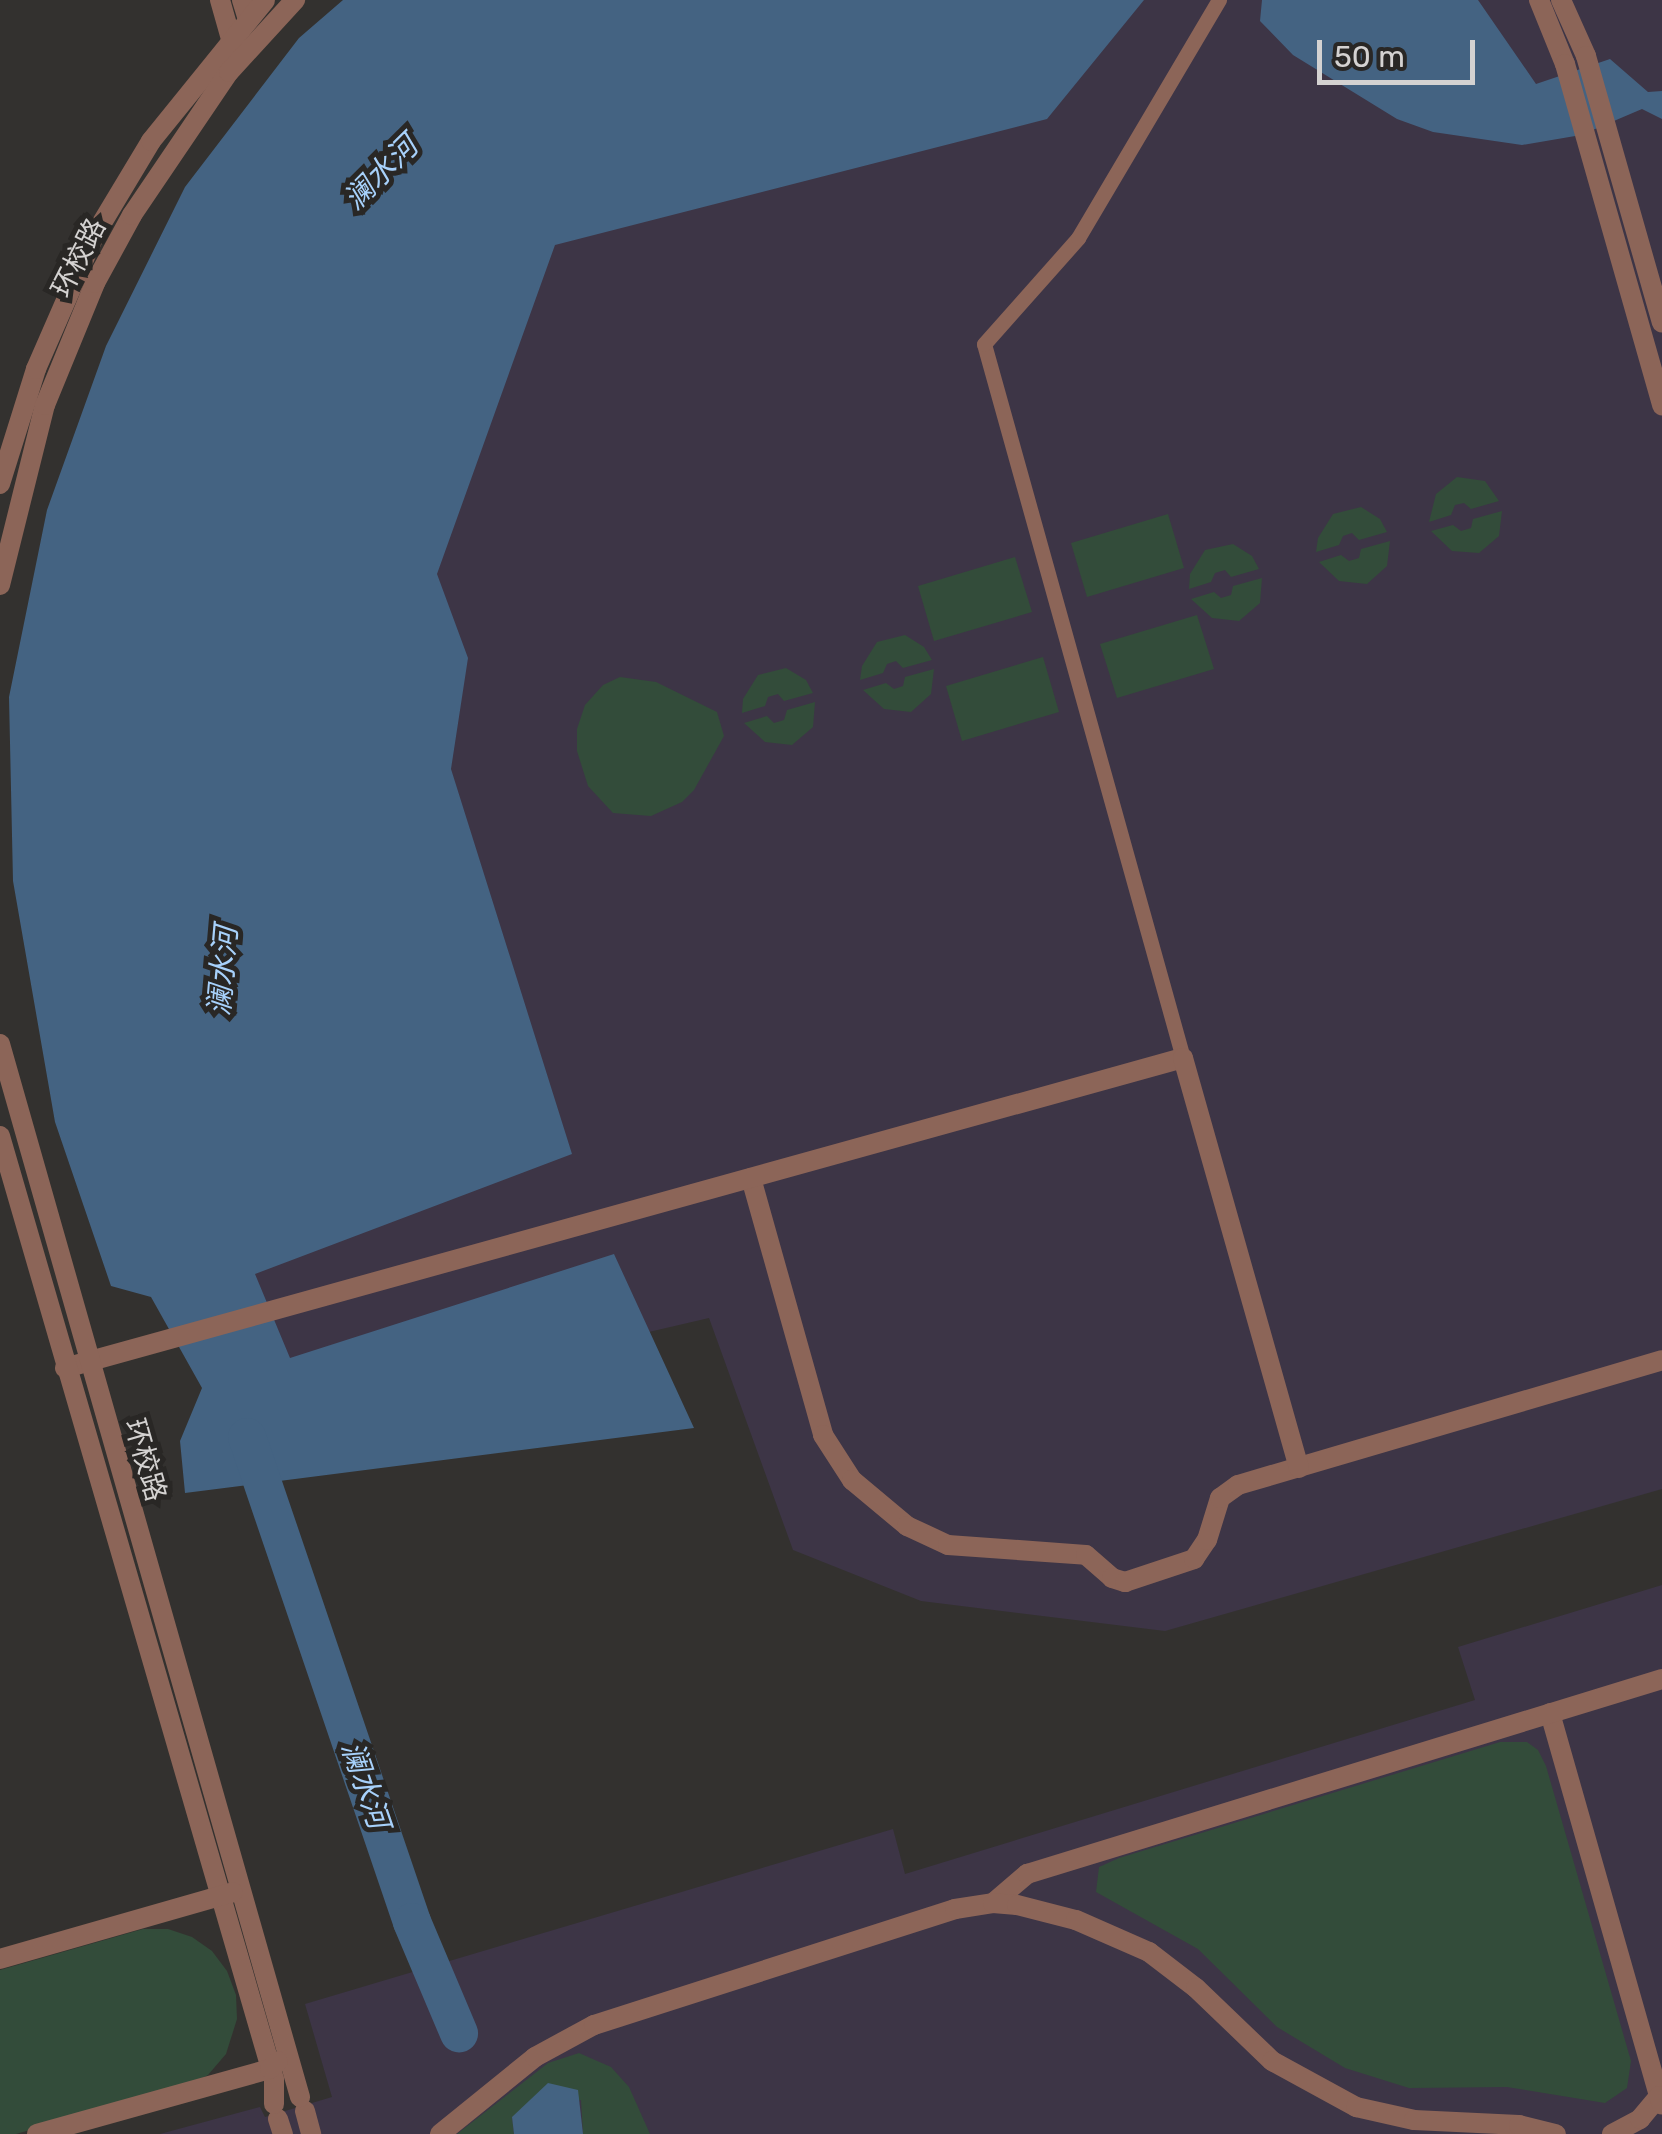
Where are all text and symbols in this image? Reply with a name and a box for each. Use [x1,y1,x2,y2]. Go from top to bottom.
scale bar [1322,20,1480,82]
text: 50 m [1334,39,1405,75]
water label: 澜水河 [336,128,426,218]
street label: 环校路 [45,213,113,303]
water label: 澜水河 [201,925,245,1017]
street label: 环校路 [117,1415,173,1505]
water label: 澜水河 [333,1737,397,1833]

